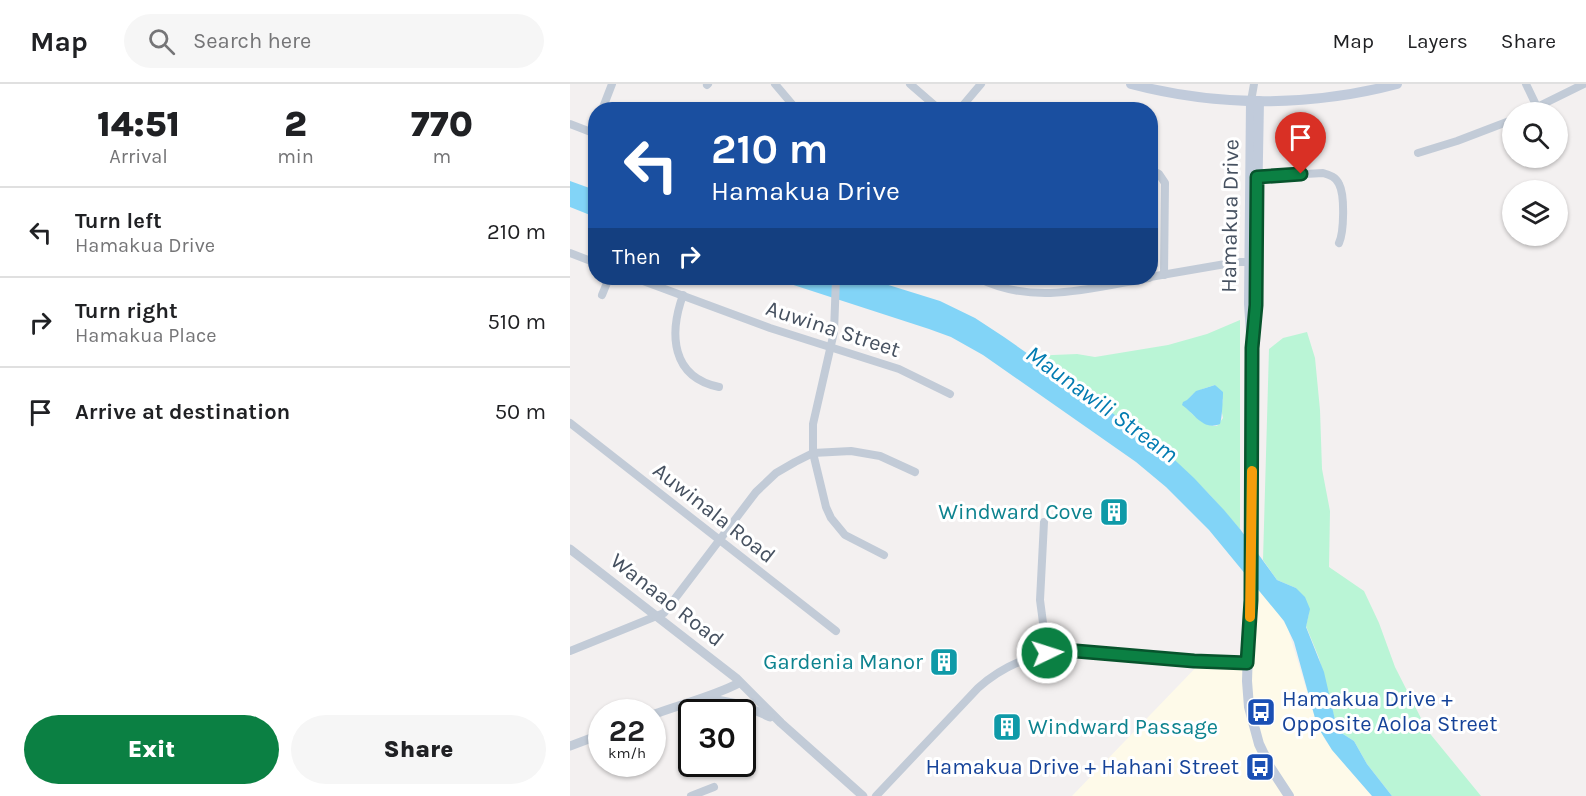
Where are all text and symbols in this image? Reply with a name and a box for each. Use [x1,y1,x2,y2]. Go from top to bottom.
search box [124,14,544,68]
text: Map [30,25,88,58]
icon: search [145,25,178,58]
text: Search here [193,28,311,54]
text: Map [1332,29,1374,53]
text: Layers [1407,29,1468,53]
text: Share [1501,29,1556,53]
map controls [1502,102,1568,246]
button: search [1502,102,1568,168]
text: 14:51 [97,103,180,145]
text: 2 [284,103,307,145]
text: 770 [411,103,473,145]
pin [1275,112,1326,174]
icon: arrive [1284,121,1317,154]
text: 210 m [711,124,828,174]
icon: left [612,126,690,204]
street label: Hamakua Drive [1216,139,1244,293]
text: Arrival [109,145,168,168]
text: min [277,145,314,168]
text: m [433,145,451,168]
text: Hamakua Drive [711,175,900,207]
button: layers [1502,180,1568,246]
text: Turn left [75,208,162,234]
icon: left [24,216,57,249]
text: 210 m [487,219,546,245]
text: Hamakua Drive [75,234,215,257]
icon: right [673,240,706,273]
text: Then [612,244,661,270]
street label: Auwina Street [763,295,903,363]
text: Turn right [75,298,178,324]
icon: right [24,306,57,339]
text: 510 m [487,309,546,335]
text: Hamakua Place [75,324,217,347]
water label: Maunawili Stream [1020,339,1184,469]
icon: arrive [24,396,57,429]
text: Arrive at destination [75,399,290,425]
text: 50 m [495,399,546,425]
street label: Auwinala Road [648,457,780,569]
building icon: Windward Cove [1098,496,1130,528]
place label: Windward Cove [938,499,1093,525]
street label: Wanaao Road [605,548,729,652]
position arrow [1015,621,1079,685]
building icon: Gardenia Manor [928,646,960,678]
place label: Gardenia Manor [763,649,923,675]
place label: Hamakua Drive + Opposite Aoloa Street [1282,686,1497,737]
bus stop icon: Hamakua Drive + Opposite Aoloa Street [1245,696,1277,728]
speed limit sign: 30 [678,699,756,777]
building icon: Windward Passage [991,711,1023,743]
text: 22 [609,713,645,749]
place label: Windward Passage [1028,714,1218,740]
button: Exit [24,715,279,784]
button: Share [291,715,546,784]
text: km/h [608,744,646,762]
bus stop icon: Hamakua Drive + Hahani Street [1244,751,1276,783]
place label: Hamakua Drive + Hahani Street [925,754,1239,780]

